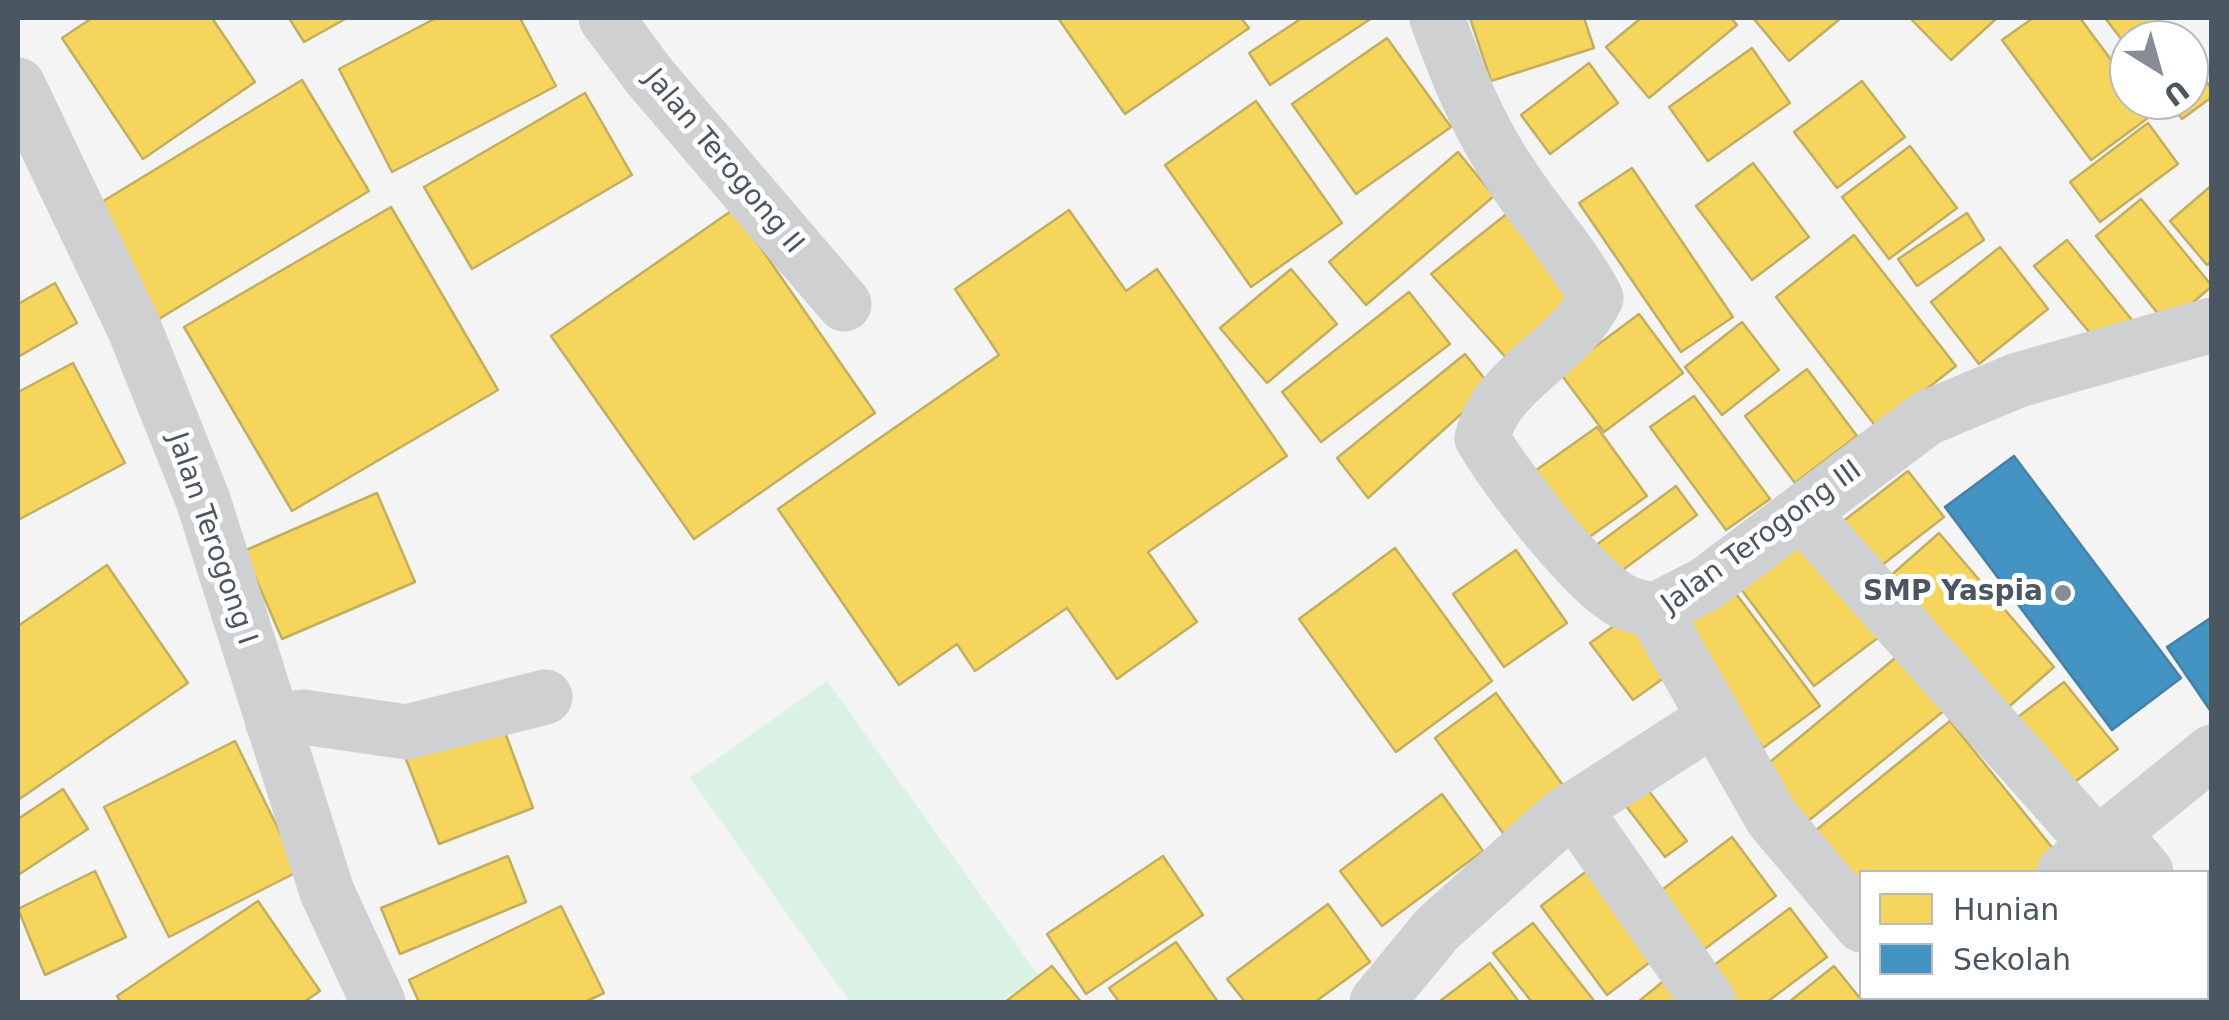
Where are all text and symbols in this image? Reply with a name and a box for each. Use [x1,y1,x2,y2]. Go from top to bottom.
north arrow [2109,20,2209,120]
street label: Jalan Terogong II [636,63,810,261]
text: U [2157,73,2195,113]
street label: Jalan Terogong I [159,428,263,650]
street label: Jalan Terogong III [1656,454,1868,622]
place label: SMP Yaspia [1863,576,2043,610]
marker: SMP Yaspia [2052,582,2074,604]
legend [1859,870,2209,1000]
text: Hunian [1953,892,2059,927]
text: Sekolah [1953,942,2071,977]

